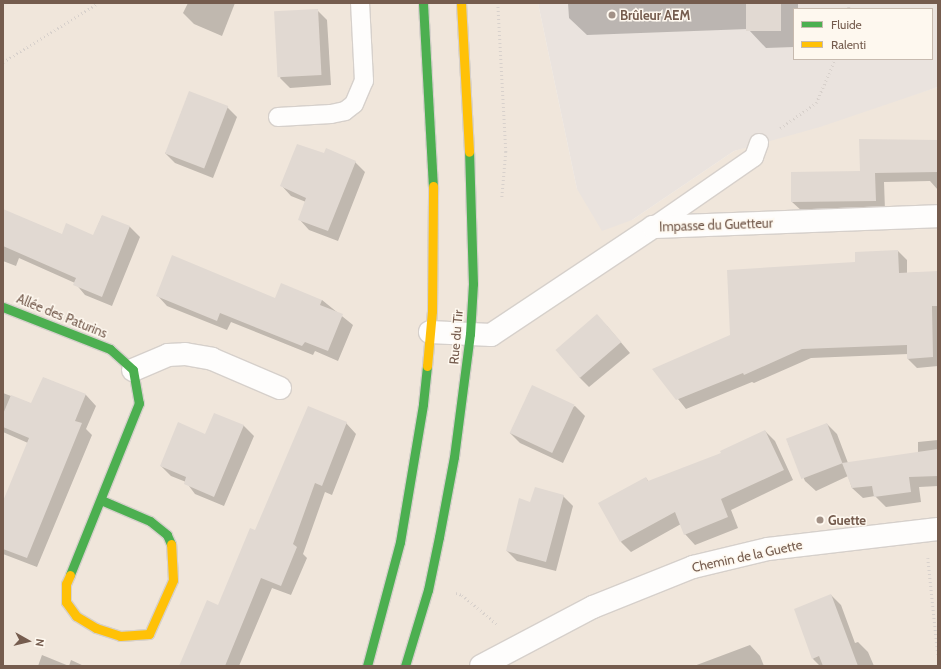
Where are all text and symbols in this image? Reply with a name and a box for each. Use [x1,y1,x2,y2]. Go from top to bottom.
place label: Brûleur AEM [620,7,690,23]
legend [793,8,933,60]
marker: Brûleur AEM [607,10,617,20]
text: Fluide [831,17,862,32]
text: Ralenti [831,37,866,52]
street label: Impasse du Guetteur [659,215,773,235]
street label: Allée des Paturins [14,291,110,341]
street label: Rue du Tir [446,309,466,365]
place label: Guette [828,512,866,528]
marker: Guette [815,515,825,525]
street label: Chemin de la Guette [690,537,804,575]
north arrow [8,621,48,661]
text: N [32,638,47,647]

